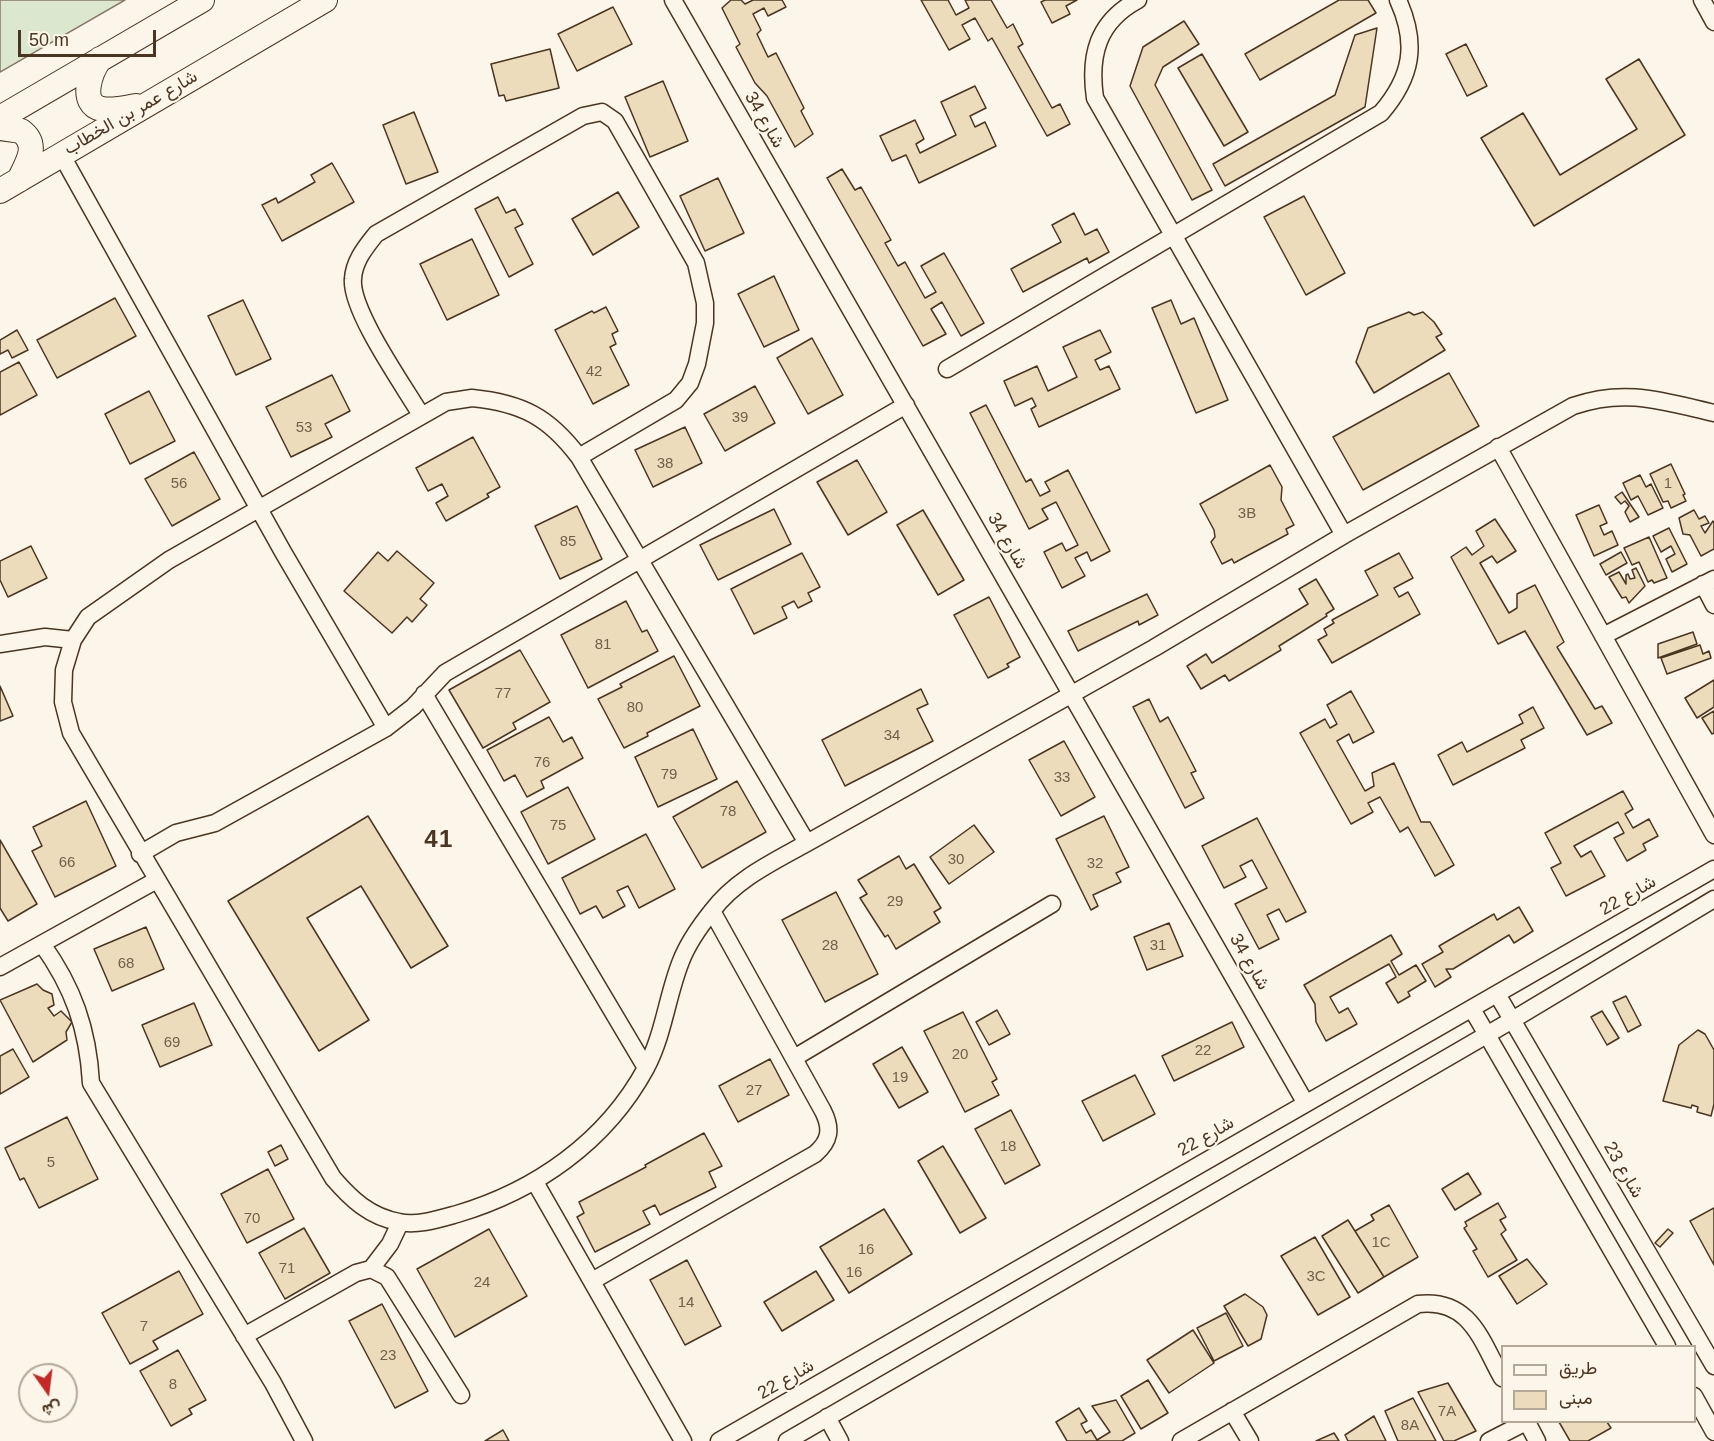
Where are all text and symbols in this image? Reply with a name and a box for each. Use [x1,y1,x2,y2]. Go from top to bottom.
scale bar [21,18,159,56]
text: 50 m [29,30,69,50]
street label: شارع عمر بن الخطاب [60,66,202,160]
street label: شارع 34 [739,88,789,152]
house number: 42 [586,363,602,381]
house number: 39 [732,409,748,427]
house number: 53 [296,419,312,437]
house number: 38 [657,455,673,473]
house number: 56 [171,475,187,493]
house number: 1 [1664,475,1672,493]
house number: 3B [1238,505,1256,523]
street label: شارع 34 [982,509,1032,573]
house number: 85 [560,533,576,551]
house number: 81 [595,636,611,654]
house number: 77 [495,685,511,703]
house number: 80 [627,699,643,717]
house number: 34 [884,727,900,745]
house number: 76 [534,754,550,772]
house number: 79 [661,766,677,784]
house number: 33 [1054,769,1070,787]
house number: 78 [720,803,736,821]
house number: 75 [550,817,566,835]
district label: 41 [424,826,454,854]
house number: 30 [948,851,964,869]
house number: 66 [59,854,75,872]
house number: 32 [1087,855,1103,873]
street label: شارع 22 [1596,871,1660,921]
house number: 29 [887,893,903,911]
street label: شارع 34 [1224,930,1274,994]
house number: 28 [822,937,838,955]
house number: 31 [1150,937,1166,955]
house number: 68 [118,955,134,973]
house number: 69 [164,1034,180,1052]
house number: 22 [1195,1042,1211,1060]
house number: 20 [952,1046,968,1064]
house number: 19 [892,1069,908,1087]
house number: 27 [746,1082,762,1100]
street label: شارع 22 [1174,1112,1238,1162]
house number: 18 [1000,1138,1016,1156]
street label: شارع 23 [1598,1138,1648,1202]
house number: 5 [47,1154,55,1172]
house number: 70 [244,1210,260,1228]
house number: 1C [1371,1234,1391,1252]
house number: 16 [858,1241,874,1259]
house number: 71 [279,1260,295,1278]
house number: 16 [846,1264,862,1282]
house number: 3C [1306,1268,1326,1286]
house number: 24 [474,1274,490,1292]
house number: 14 [678,1294,694,1312]
house number: 7 [140,1318,148,1336]
legend [1501,1345,1696,1423]
house number: 23 [380,1347,396,1365]
street label: شارع 22 [754,1355,818,1405]
text: طريق [1559,1358,1597,1378]
north arrow [18,1363,78,1423]
house number: 8 [169,1376,177,1394]
text: مبنى [1559,1388,1593,1408]
text: ش [41,1398,63,1420]
house number: 7A [1438,1403,1456,1421]
house number: 8A [1401,1417,1419,1435]

